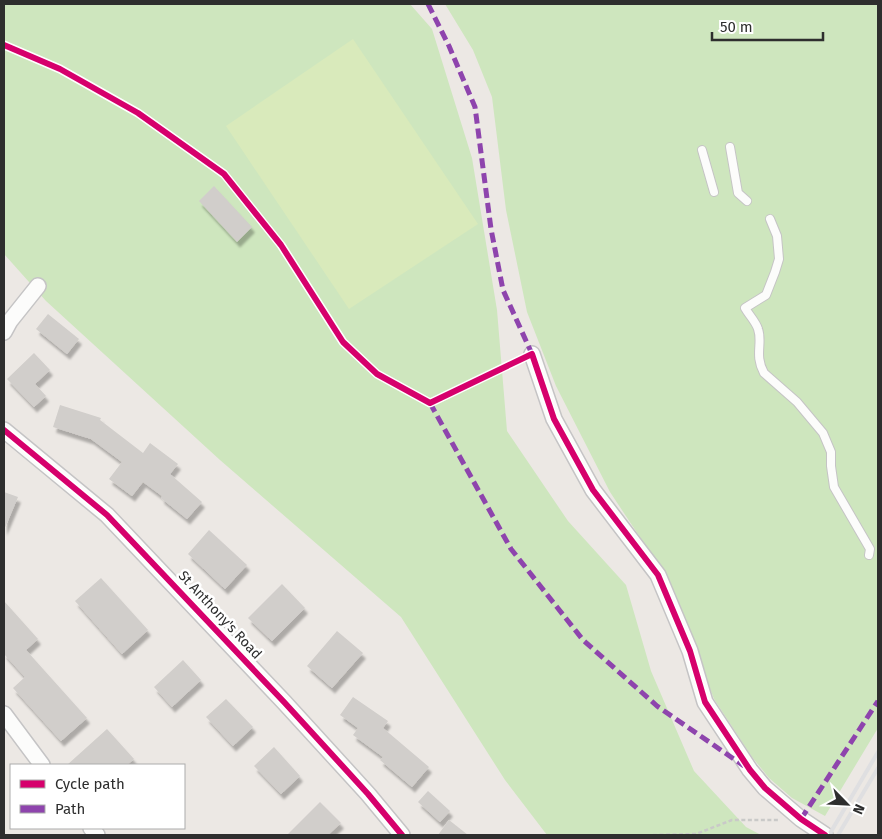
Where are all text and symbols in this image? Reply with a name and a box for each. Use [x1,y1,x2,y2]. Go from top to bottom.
scale bar [712,10,823,42]
text: 50 m [720,18,753,36]
street label: St Anthony's Road [175,567,265,663]
legend [10,764,185,829]
text: Cycle path [55,775,125,793]
north arrow [822,779,872,829]
text: Path [55,800,85,818]
text: N [849,801,868,817]

